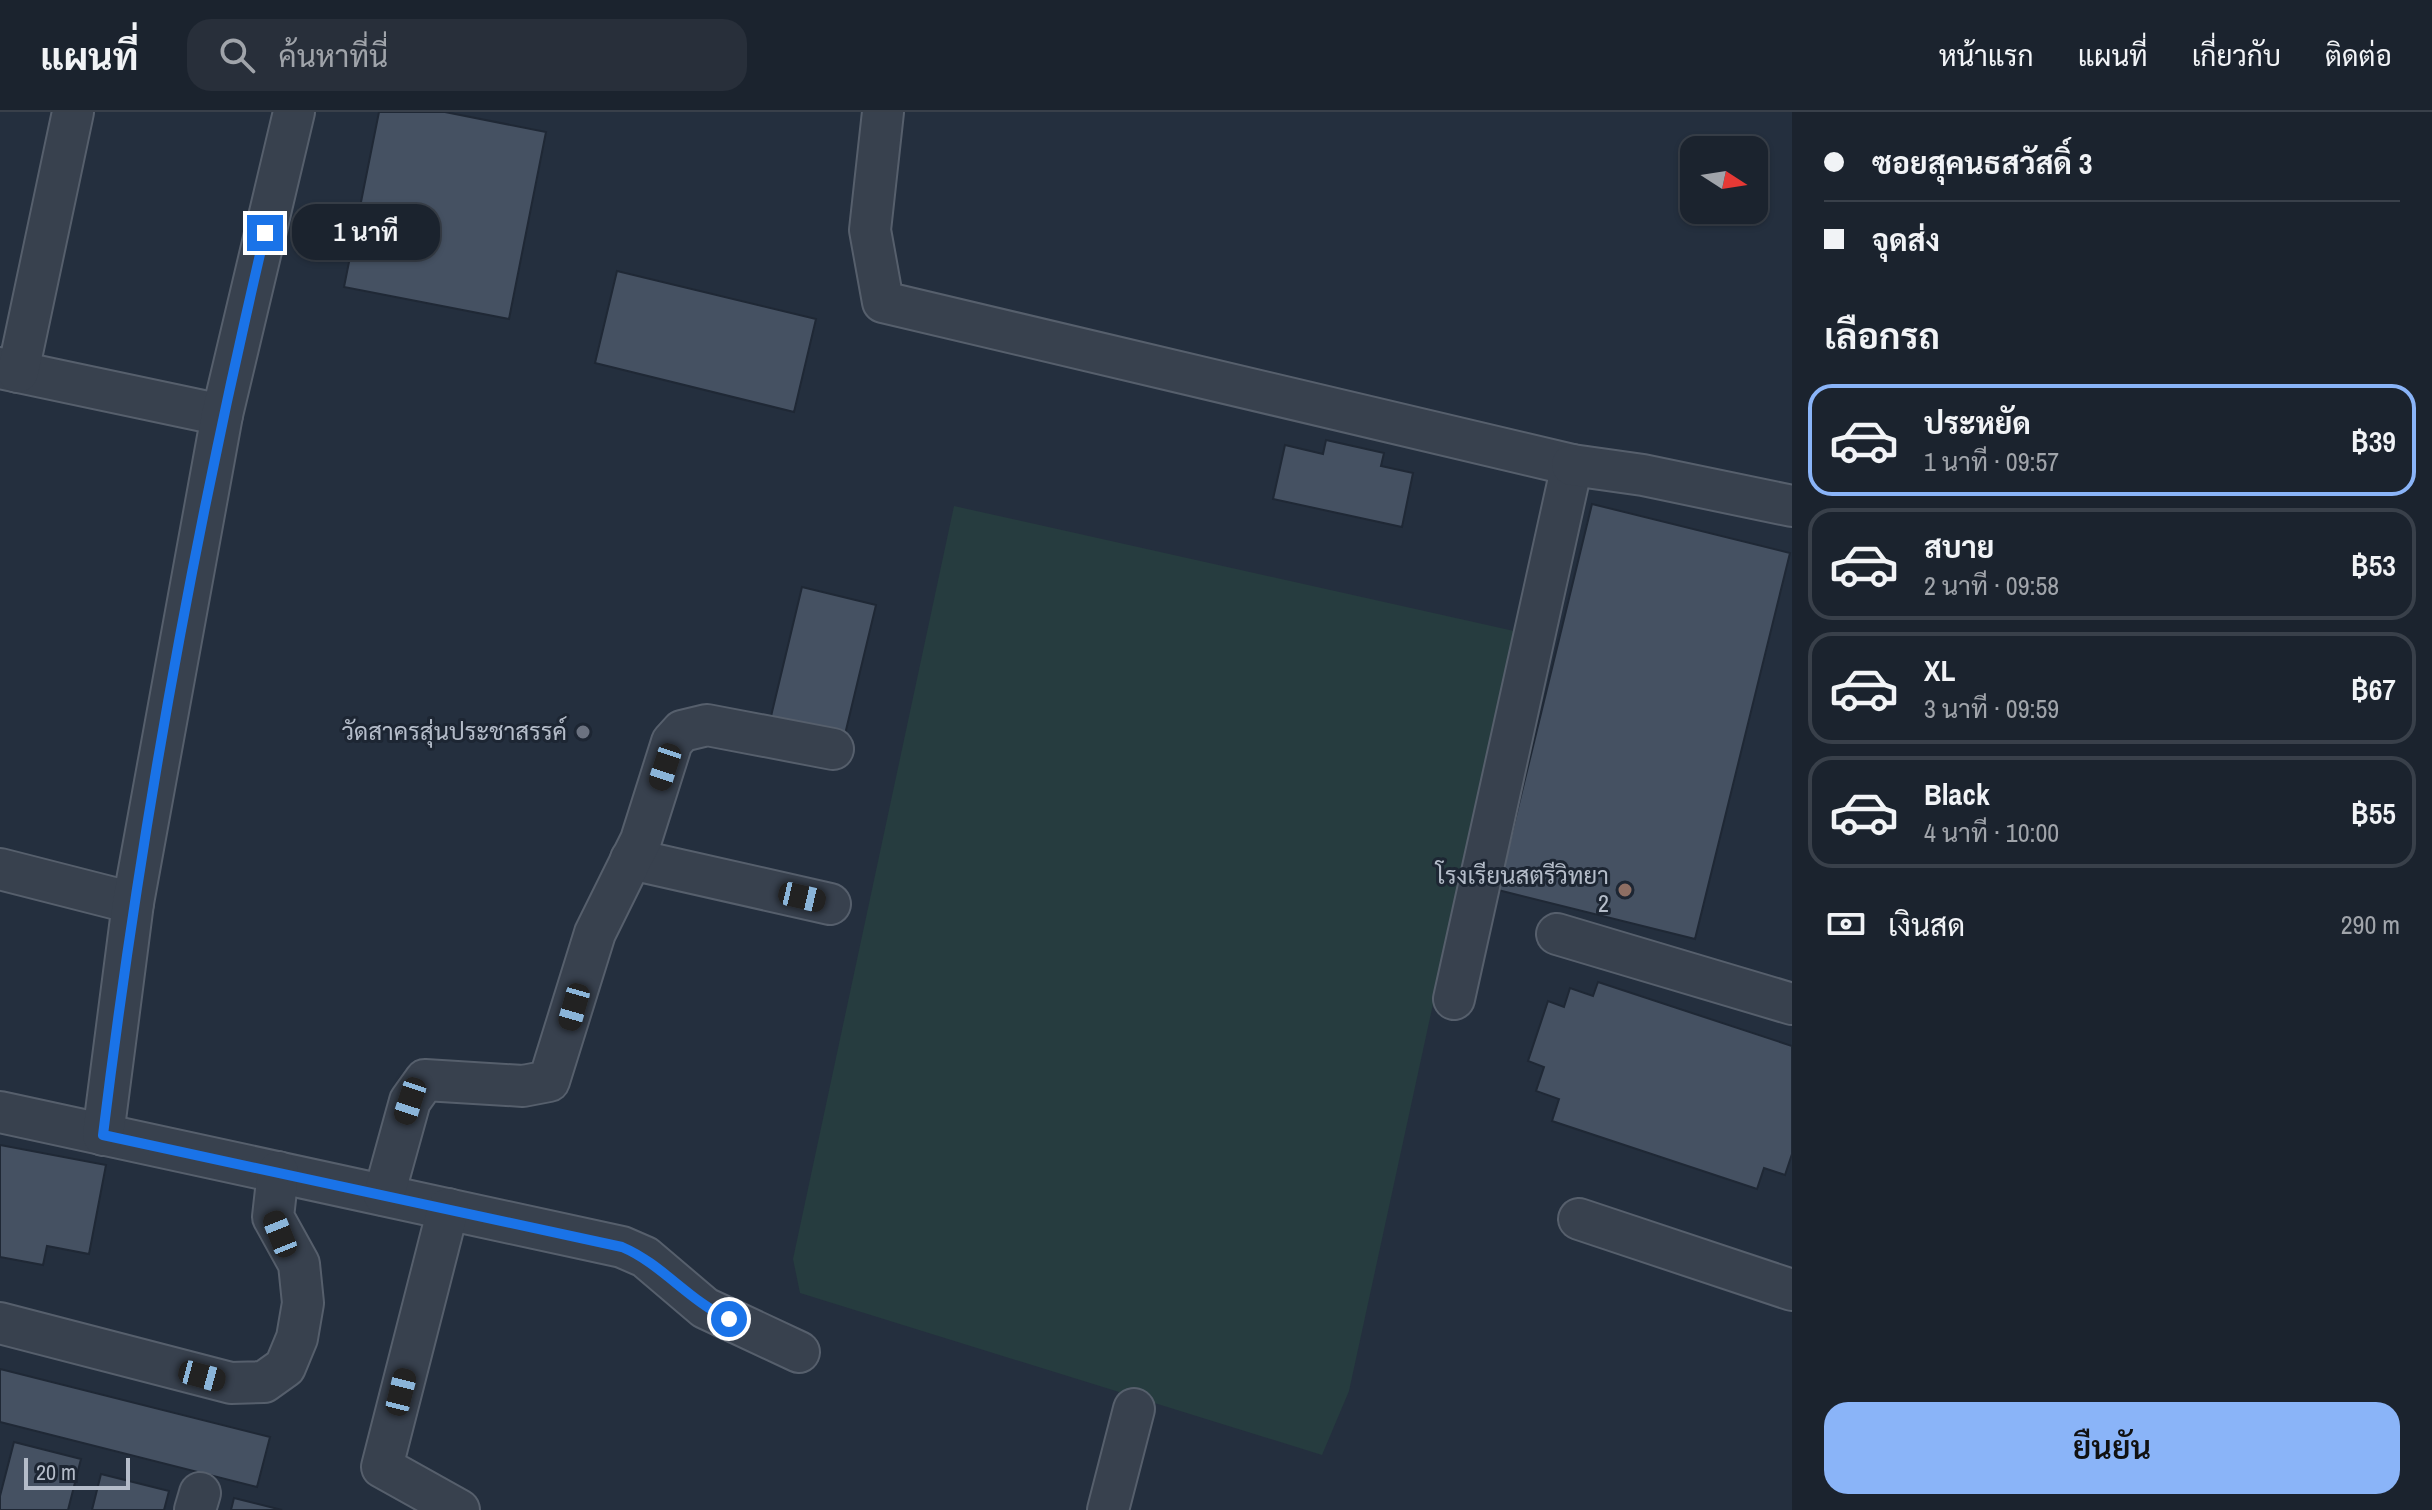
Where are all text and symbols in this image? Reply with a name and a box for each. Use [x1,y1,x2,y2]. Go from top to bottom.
search box [187,19,747,91]
text: แผนที่ [40,31,139,82]
icon: search [215,33,259,77]
text: ค้นหาที่นี่ [279,36,388,76]
text: หน้าแรก [1939,37,2034,75]
text: แผนที่ [2078,37,2148,75]
text: เกี่ยวกับ [2192,37,2281,75]
text: ติดต่อ [2325,37,2392,75]
north arrow [1680,136,1768,224]
map controls [1680,136,1768,224]
text: ซอยสุคนธสวัสดิ์ 3 [1872,143,2092,183]
callout: 1 นาที [293,205,441,261]
text: 1 นาที [333,214,399,249]
route end [247,215,283,251]
text: จุดส่ง [1872,220,1940,260]
text: เลือกรถ [1824,312,1940,360]
text: ประหยัด [1924,403,2031,443]
icon: car [1828,404,1900,476]
text: ฿39 [2351,421,2396,461]
text: 1 นาที · 09:57 [1924,444,2059,479]
text: สบาย [1924,527,1994,567]
icon: car [1828,528,1900,600]
text: ฿53 [2351,545,2396,585]
text: 2 นาที · 09:58 [1924,568,2059,603]
text: XL [1924,650,1955,690]
icon: car [1828,652,1900,724]
text: ฿67 [2351,669,2396,709]
text: 3 นาที · 09:59 [1924,691,2059,726]
place label: วัดสาครสุ่นประชาสรรค์ [342,715,567,748]
marker: วัดสาครสุ่นประชาสรรค์ [574,723,592,741]
car [646,740,684,794]
text: Black [1924,774,1990,814]
icon: car [1828,776,1900,848]
text: ฿55 [2351,793,2396,833]
text: 4 นาที · 10:00 [1924,815,2059,850]
place label: โรงเรียนสตรีวิทยา 2 [1434,859,1609,919]
car [776,880,828,914]
marker: โรงเรียนสตรีวิทยา 2 [1616,881,1634,899]
icon: cash [1824,902,1868,946]
text: เงินสด [1888,905,1965,945]
text: 290 m [2341,907,2400,942]
car [556,981,592,1033]
car [391,1074,429,1128]
car [260,1207,300,1261]
route start [711,1301,747,1337]
car [176,1358,228,1394]
car [384,1366,418,1418]
button: ยืนยัน [1824,1402,2400,1494]
scale bar [24,1454,130,1490]
text: 20 m [36,1457,76,1487]

